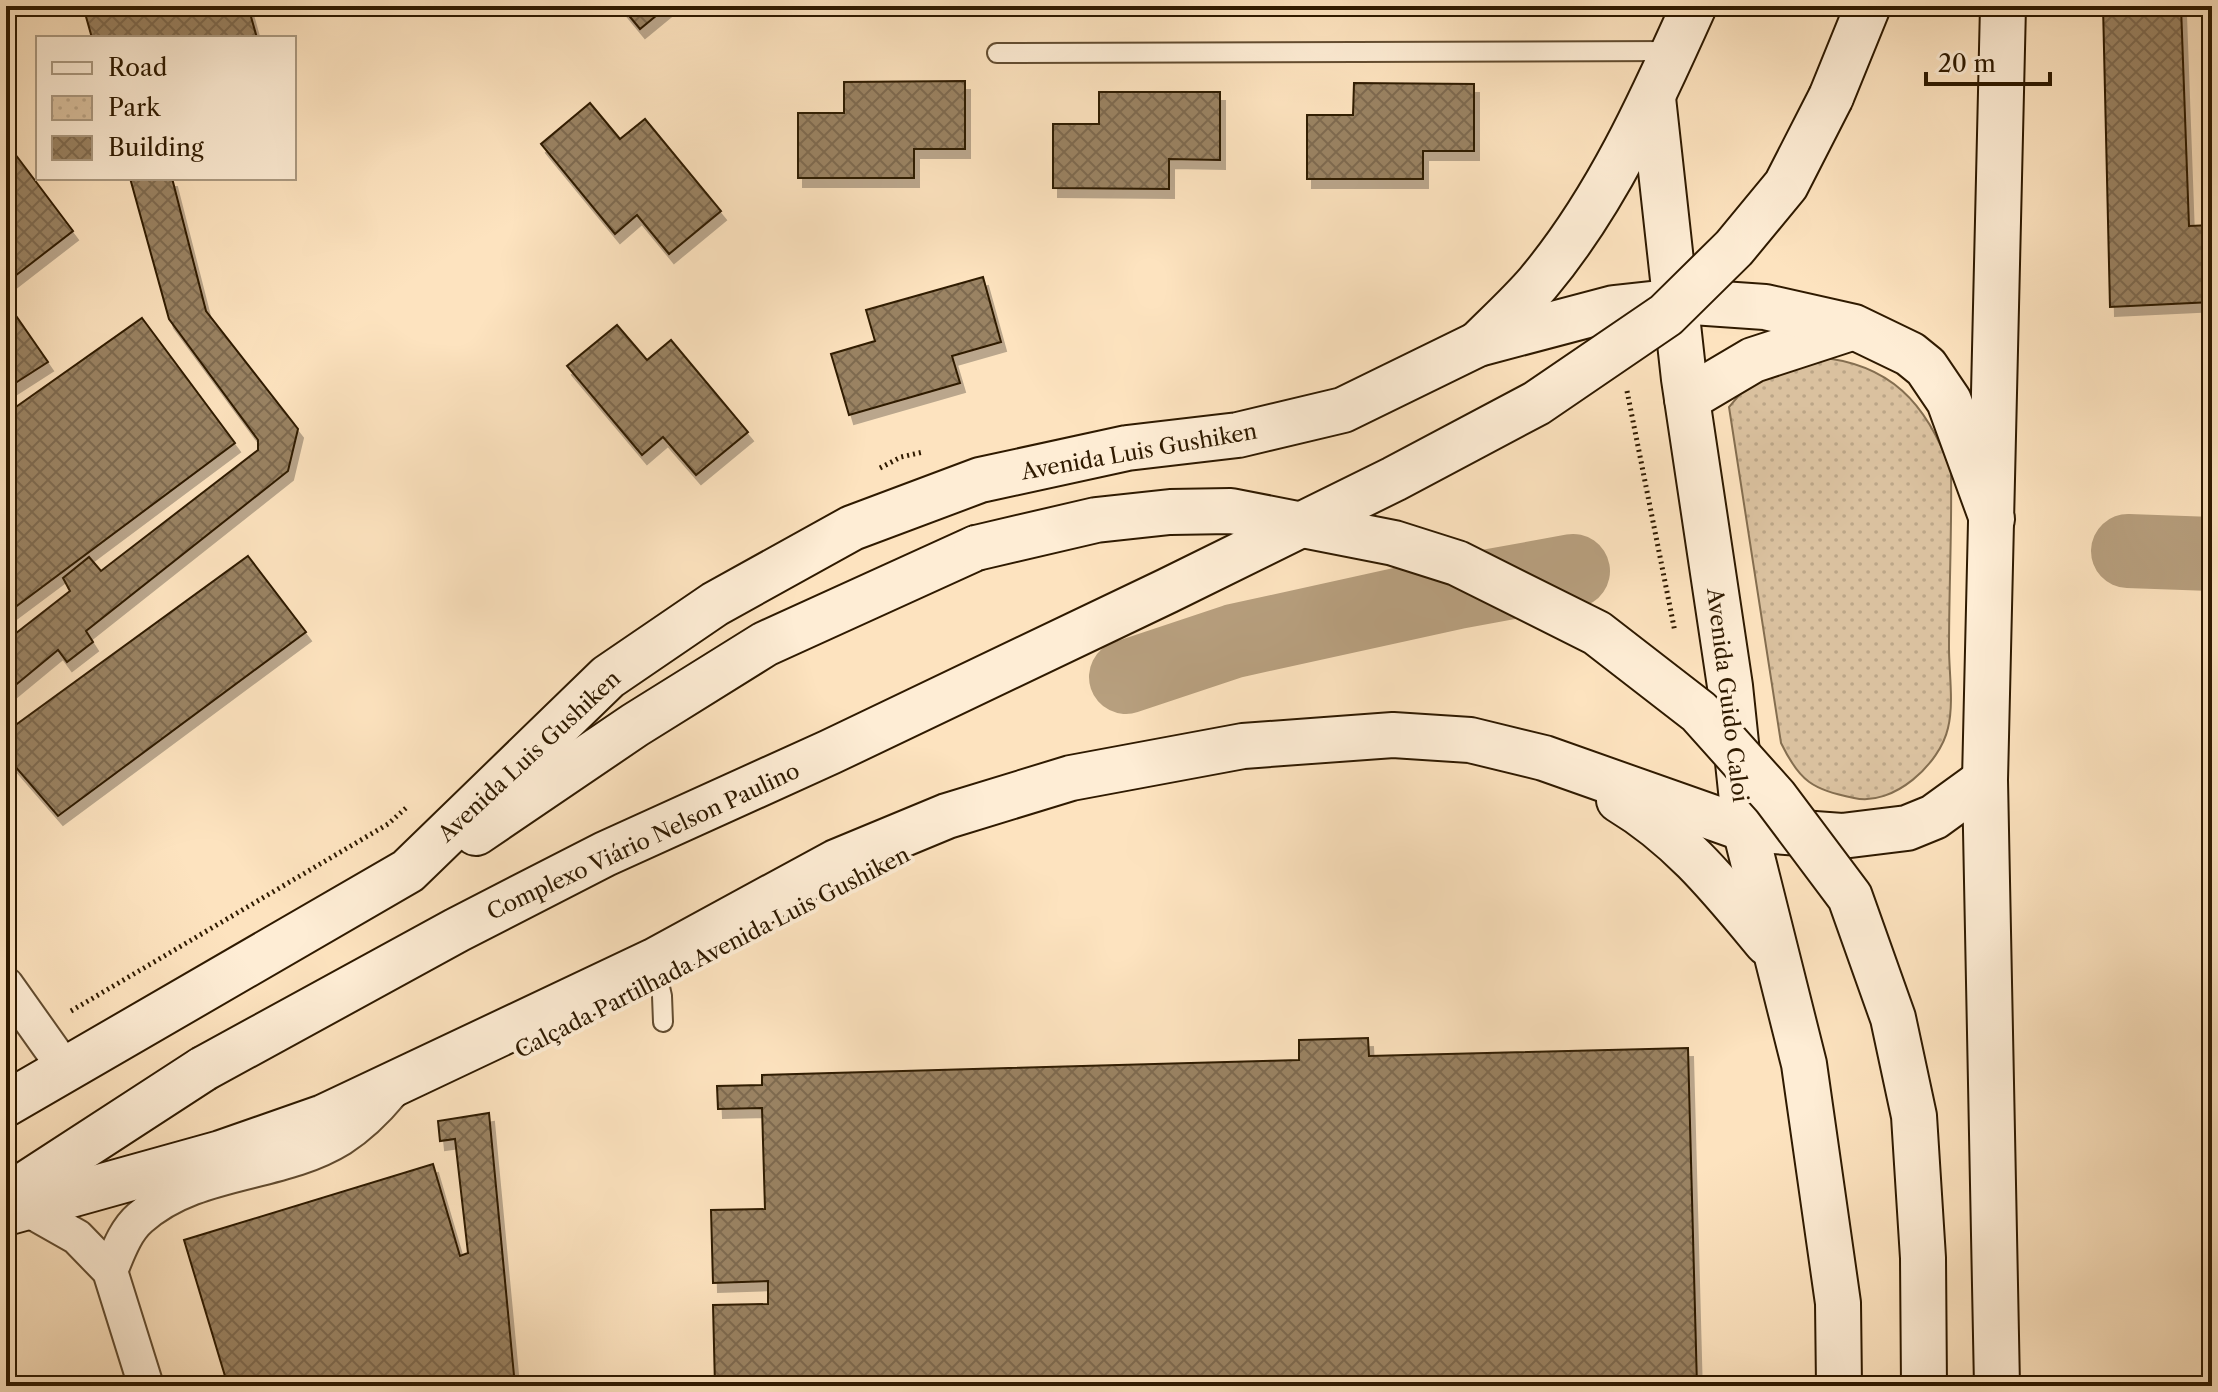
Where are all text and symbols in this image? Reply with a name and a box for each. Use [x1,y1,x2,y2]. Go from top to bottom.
legend [36,36,296,180]
scale bar [1926,36,2050,86]
text: 20 m [1938,49,1996,78]
text: Road [108,53,168,82]
text: Park [108,93,161,122]
text: Building [108,133,204,162]
street label: Avenida Luis Gushiken [1018,417,1259,486]
street label: Avenida Guido Caloi [1701,585,1754,804]
street label: Avenida Luis Gushiken [432,665,626,848]
street label: Complexo Viário Nelson Paulino [483,757,804,926]
street label: Calçada Partilhada Avenida Luis Gushiken [510,841,914,1064]

